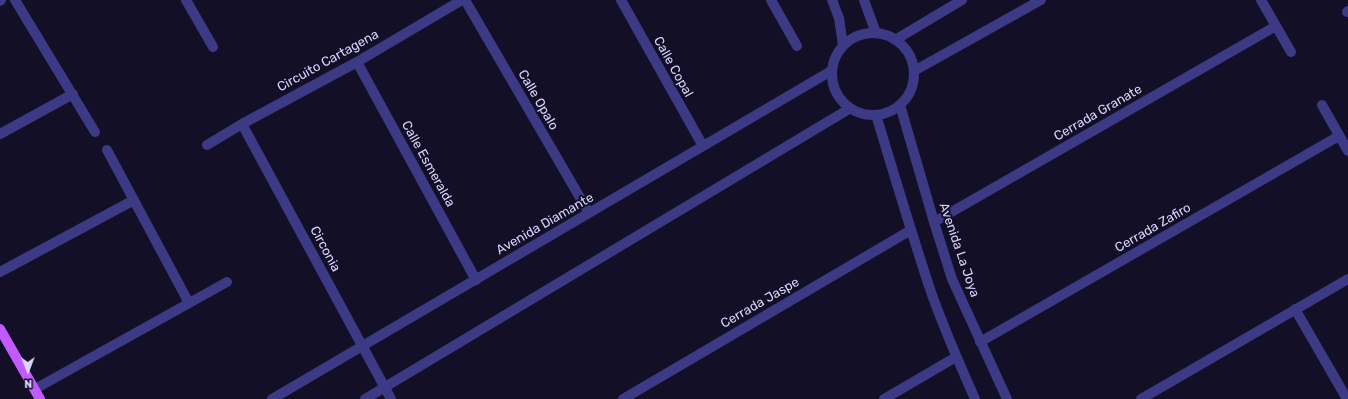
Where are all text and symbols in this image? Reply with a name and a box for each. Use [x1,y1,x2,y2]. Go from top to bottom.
street label: Circuito Cartagena [275,27,381,95]
street label: Calle Copal [650,34,696,100]
street label: Calle Opalo [515,67,561,133]
street label: Cerrada Granate [1051,81,1145,145]
street label: Calle Esmeralda [398,118,458,210]
street label: Avenida Diamante [494,190,596,258]
street label: Cerrada Zafiro [1112,200,1194,256]
street label: Avenida La Joya [936,201,982,299]
street label: Circonia [307,224,343,274]
street label: Cerrada Jaspe [718,274,802,332]
north arrow [8,351,48,391]
text: N [24,377,32,390]

